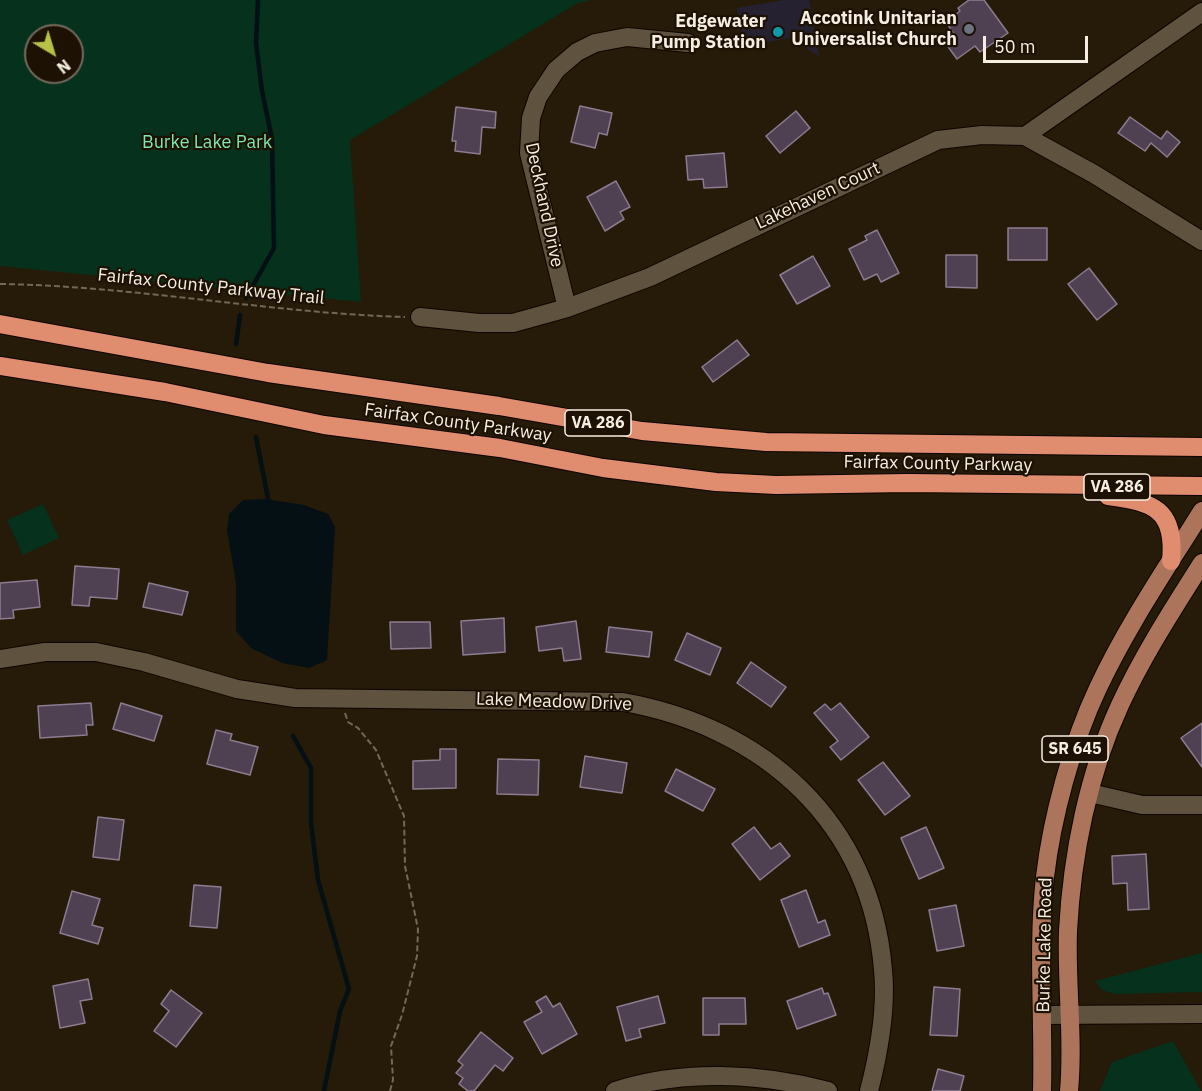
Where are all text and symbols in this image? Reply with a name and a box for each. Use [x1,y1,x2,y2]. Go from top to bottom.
place label: Accotink Unitarian Universalist Church [791,8,957,50]
place label: Edgewater Pump Station [651,11,766,54]
marker: Accotink Unitarian Universalist Church [962,22,976,36]
north arrow [24,24,84,84]
scale bar [986,24,1091,62]
marker: Edgewater Pump Station [771,25,785,39]
text: 50 m [994,35,1036,58]
text: N [53,55,75,78]
park label: Burke Lake Park [142,132,272,154]
street label: Deckhand Drive [520,141,568,269]
street label: Lakehaven Court [752,158,884,234]
street label: Fairfax County Parkway Trail [96,264,326,310]
street label: Fairfax County Parkway [363,399,553,447]
road number: VA 286 [565,410,631,436]
street label: Fairfax County Parkway [843,452,1033,476]
road number: VA 286 [1084,474,1150,500]
street label: Lake Meadow Drive [476,688,632,716]
road number: SR 645 [1042,736,1108,762]
street label: Burke Lake Road [1033,877,1057,1013]

